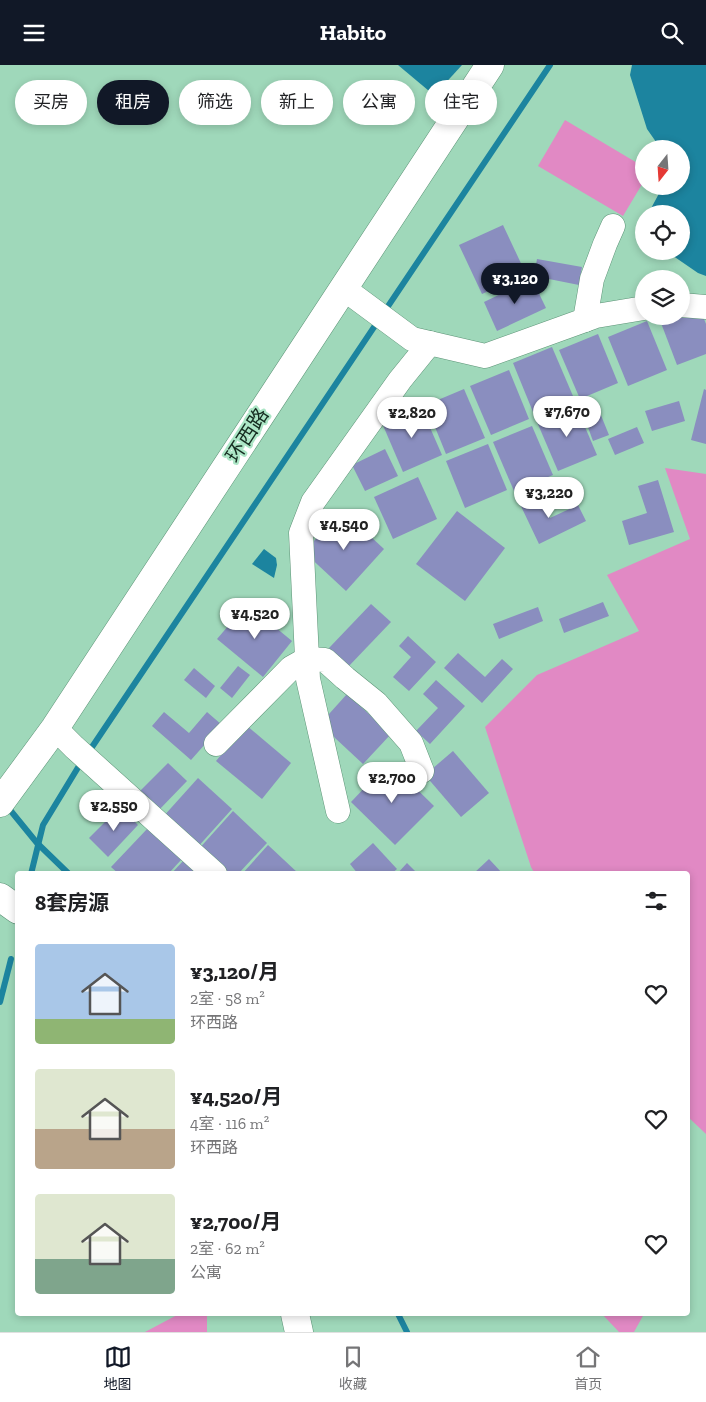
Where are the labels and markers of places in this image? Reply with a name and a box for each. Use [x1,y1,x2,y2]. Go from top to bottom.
pin: ¥3,120 [474,263,556,305]
pin: ¥7,670 [526,395,608,438]
pin: ¥2,820 [371,397,453,439]
pin: ¥3,220 [508,477,590,519]
pin: ¥4,540 [303,509,385,551]
pin: ¥4,520 [214,597,296,640]
pin: ¥2,700 [351,761,433,804]
pin: ¥2,550 [73,789,155,832]

